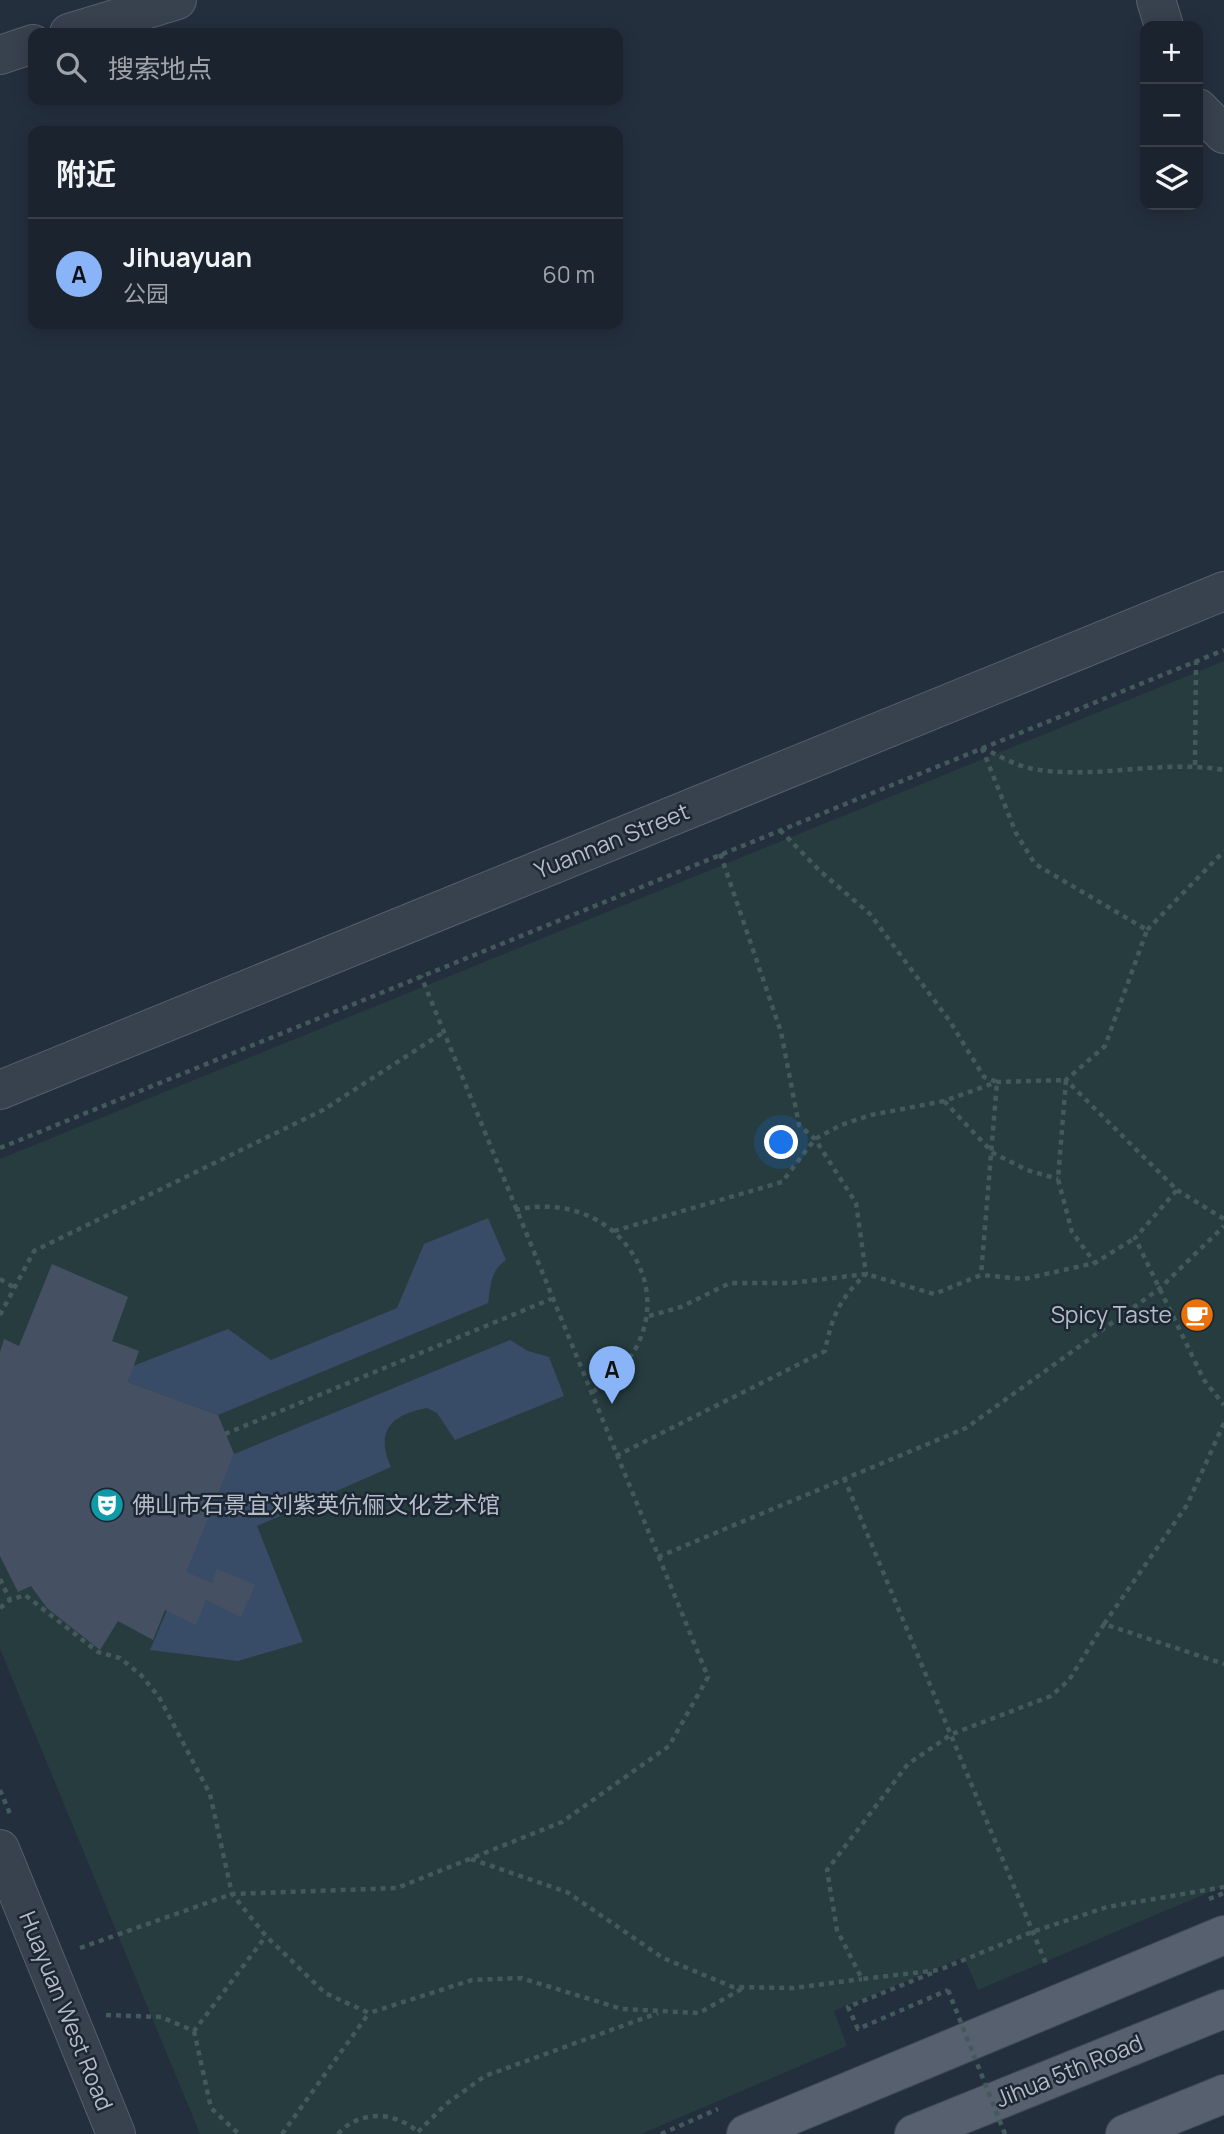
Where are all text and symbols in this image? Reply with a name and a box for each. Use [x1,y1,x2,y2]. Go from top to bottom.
map controls [1140,21,1203,210]
button: + [1140,21,1203,84]
search box [28,28,623,105]
icon: search [52,48,90,86]
text: 搜索地点 [108,50,212,86]
button: − [1140,84,1203,147]
button: layers [1140,147,1203,210]
text: 附近 [56,153,116,194]
text: Jihuayuan [123,239,252,275]
text: A [71,258,87,290]
text: 60 m [543,258,595,290]
text: 公园 [123,277,169,309]
street label: Yuannan Street [530,794,694,886]
your location [764,1125,798,1159]
cafe icon: Spicy Taste [1178,1296,1216,1334]
place label: Spicy Taste [1051,1298,1172,1330]
pin: A [589,1346,635,1404]
theatre icon: 佛山市石景宜刘紫英伉俪文化艺术馆 [88,1486,126,1524]
place label: 佛山市石景宜刘紫英伉俪文化艺术馆 [132,1488,500,1520]
street label: Huayuan West Road [12,1906,122,2115]
street label: Jihua 5th Road [990,2026,1147,2114]

